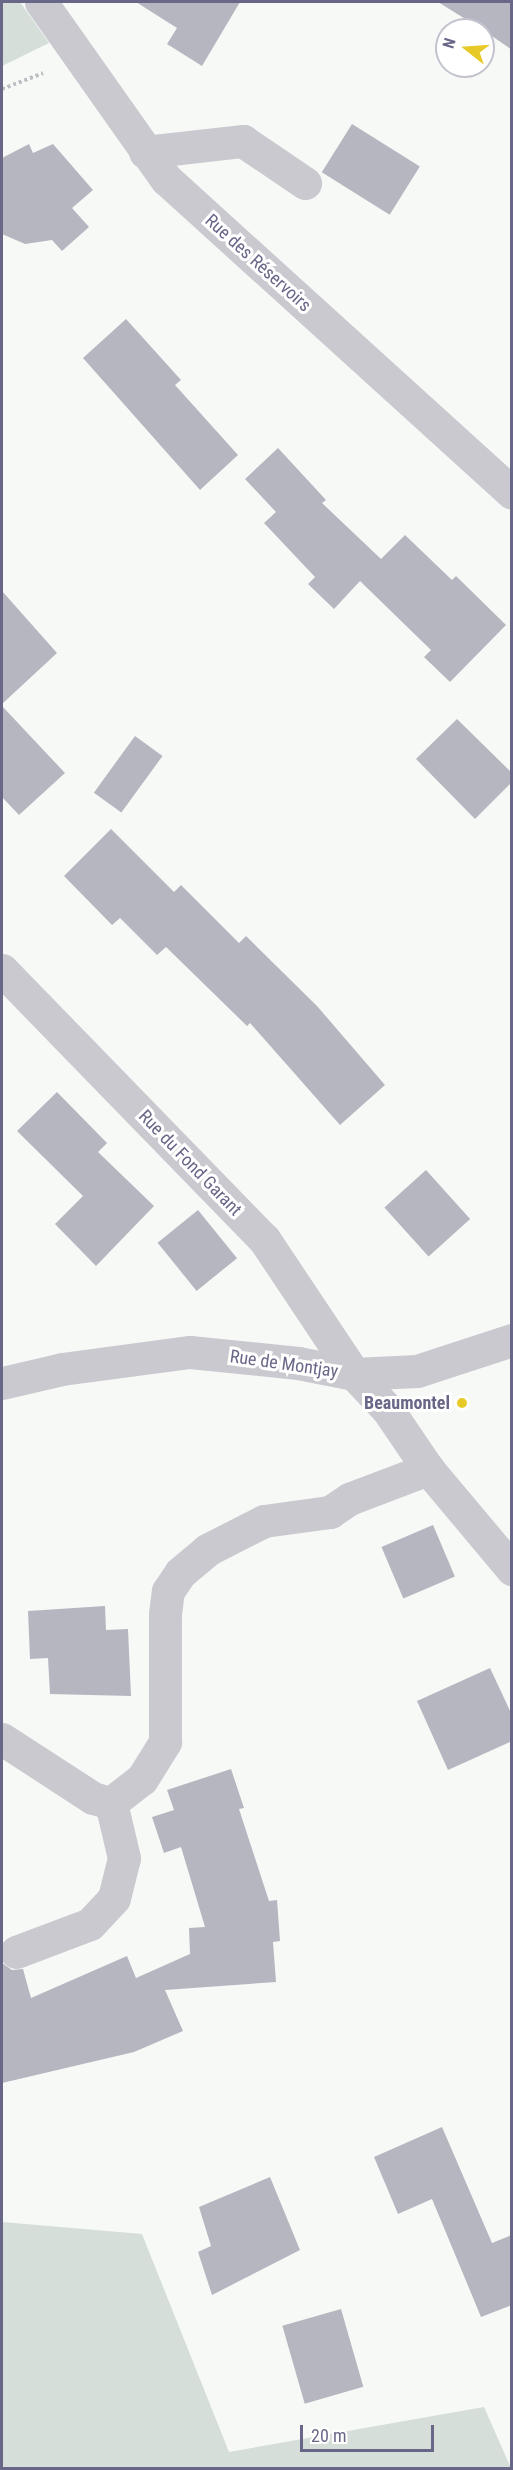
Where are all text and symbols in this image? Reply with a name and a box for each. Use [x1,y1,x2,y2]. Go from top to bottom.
north arrow [435,18,495,78]
text: N [439,36,460,51]
street label: Rue des Réservoirs [201,210,315,316]
street label: Rue du Fond Garant [134,1106,246,1220]
street label: Rue de Montjay [229,1346,339,1382]
place label: Beaumontel [364,1392,450,1414]
marker: Beaumontel [455,1396,469,1410]
scale bar [303,2413,436,2451]
text: 20 m [311,2425,346,2446]

